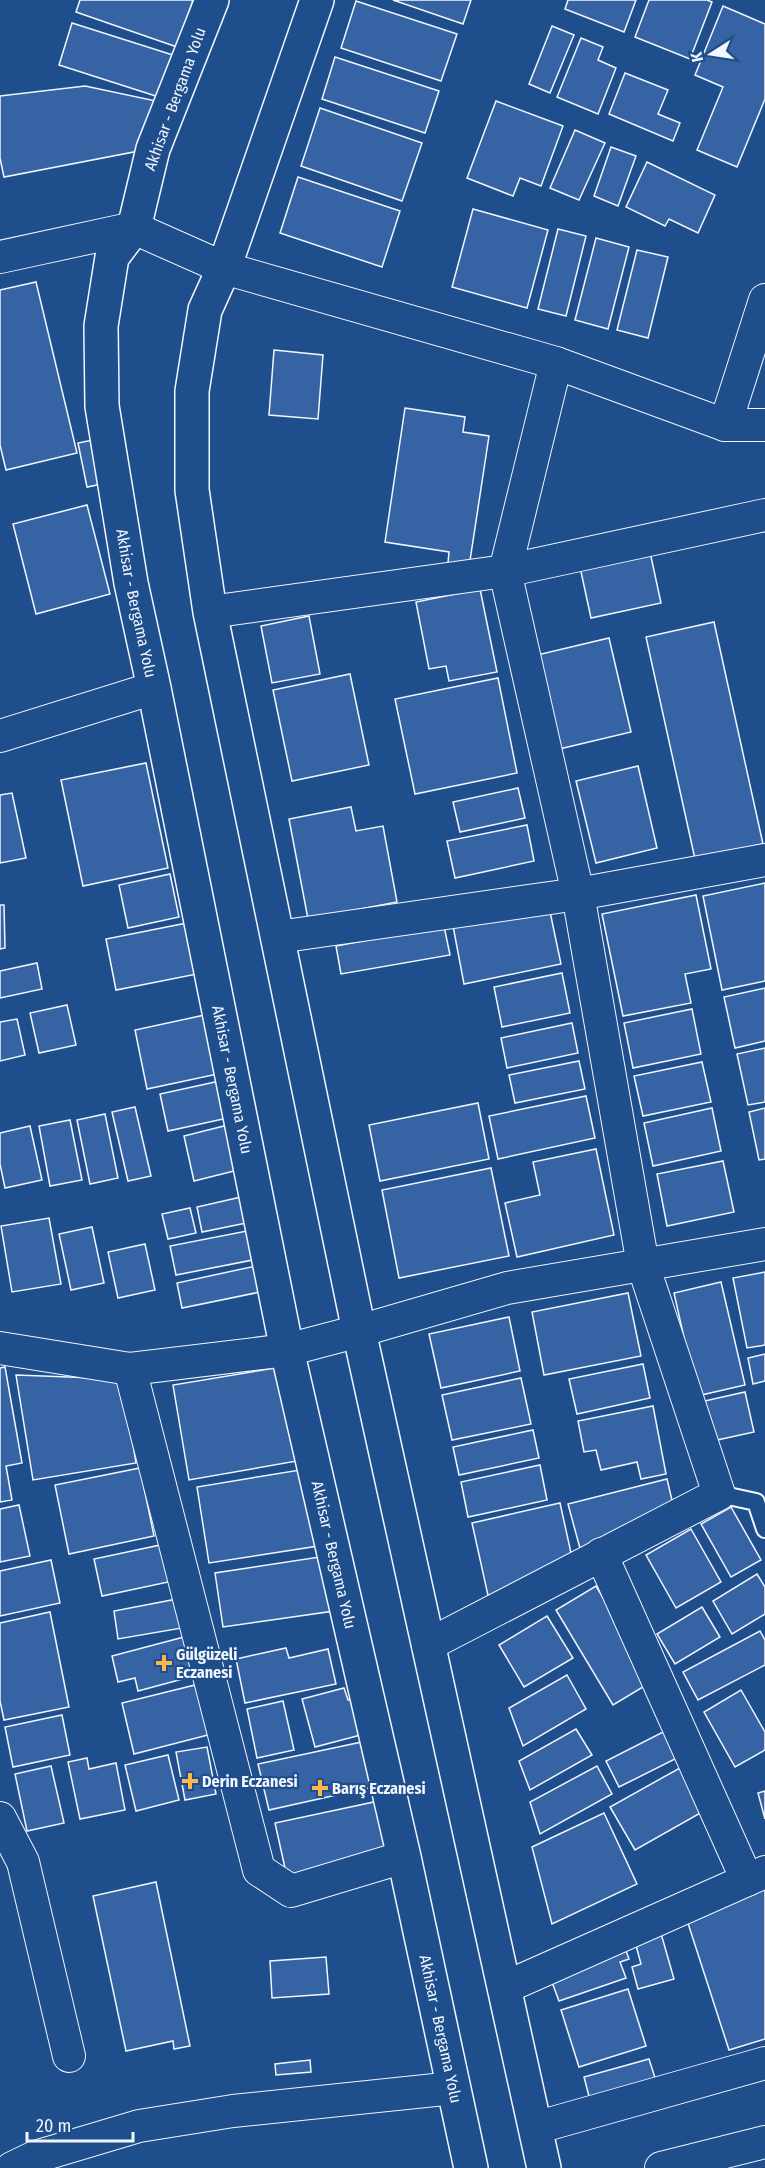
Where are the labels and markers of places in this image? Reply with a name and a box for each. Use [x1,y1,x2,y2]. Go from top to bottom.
place label: Gülgüzeli Eczanesi [176,1645,237,1682]
marker: Gülgüzeli Eczanesi [157,1656,171,1670]
place label: Derin Eczanesi [202,1772,298,1791]
marker: Derin Eczanesi [183,1774,197,1788]
place label: Barış Eczanesi [332,1779,426,1799]
marker: Barış Eczanesi [313,1781,327,1795]

